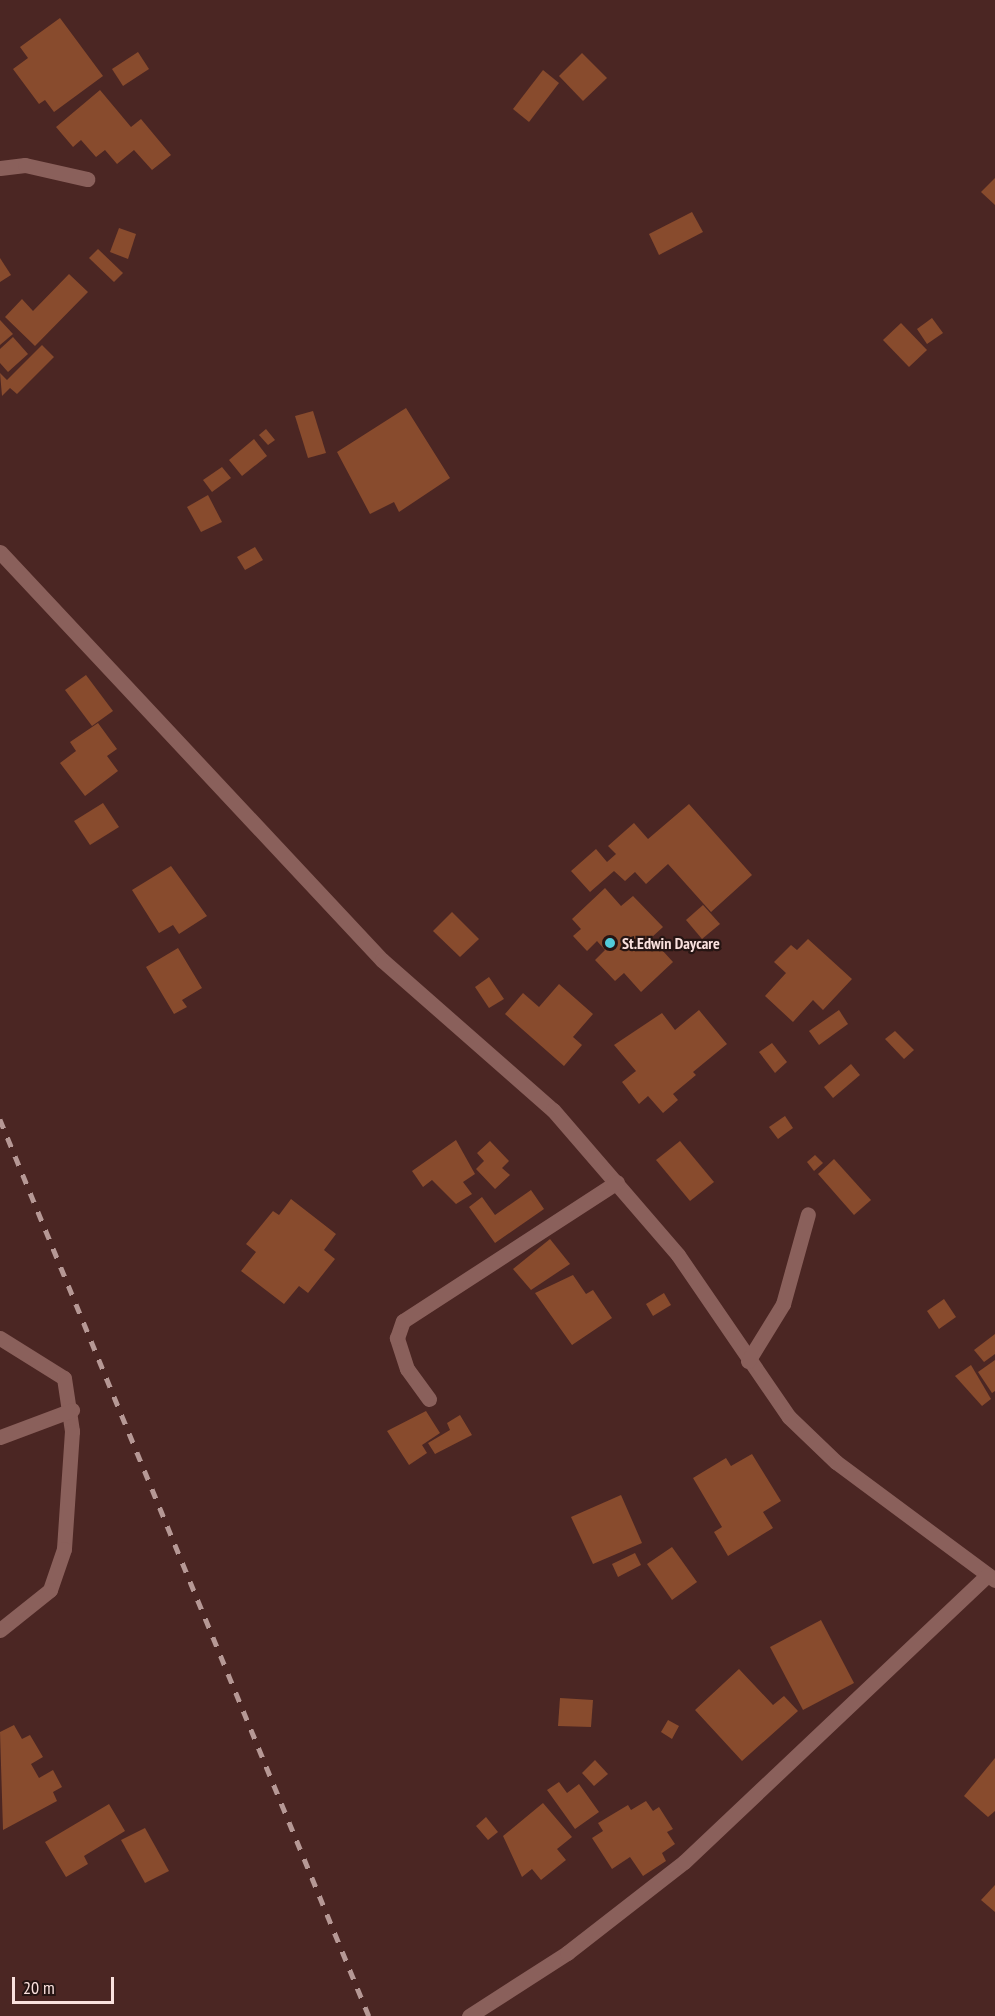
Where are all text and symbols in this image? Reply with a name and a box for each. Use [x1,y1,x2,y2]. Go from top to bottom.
place label: St.Edwin Daycare [622,933,720,953]
marker: St.Edwin Daycare [603,936,617,950]
scale bar [15,1965,117,2003]
text: 20 m [23,1976,55,1999]

